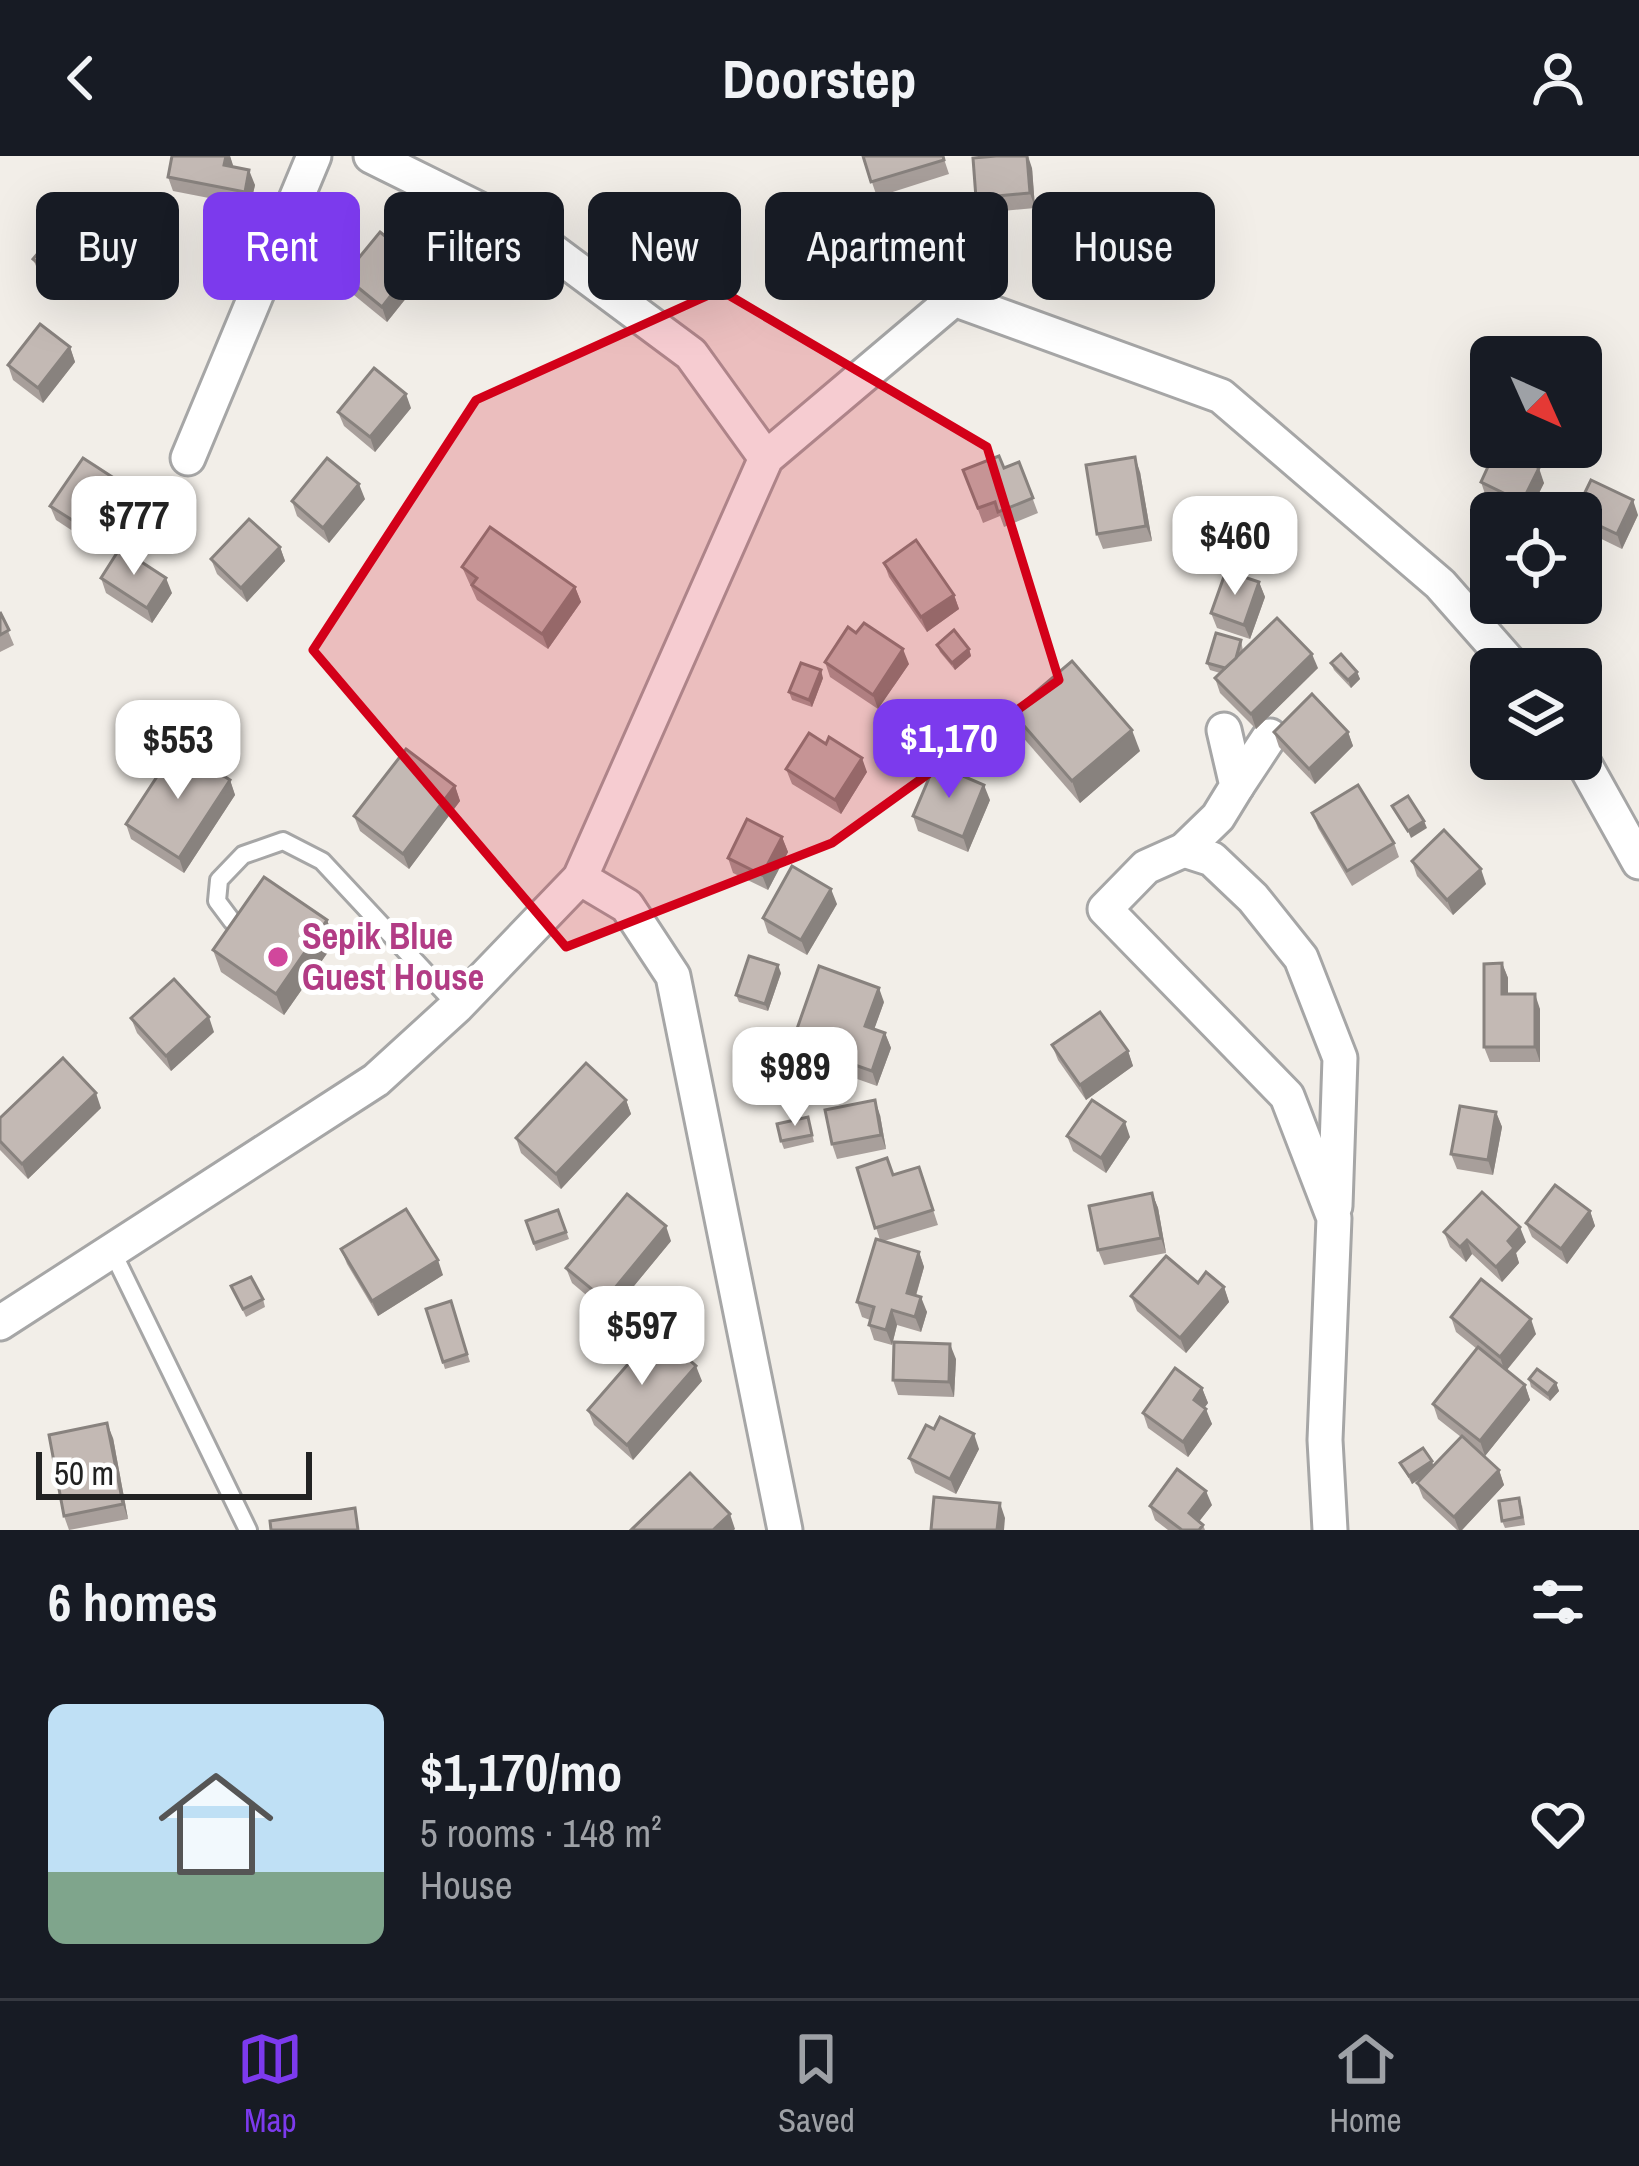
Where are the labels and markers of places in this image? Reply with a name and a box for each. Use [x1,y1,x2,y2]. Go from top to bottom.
pin: $777 [63,476,205,578]
pin: $460 [1164,496,1306,598]
pin: $1,170 [851,699,1047,801]
pin: $553 [107,700,249,802]
place label: Sepik Blue Guest House [302,912,484,1001]
marker: Sepik Blue Guest House [265,944,291,970]
pin: $989 [724,1027,866,1129]
pin: $597 [571,1286,713,1388]

